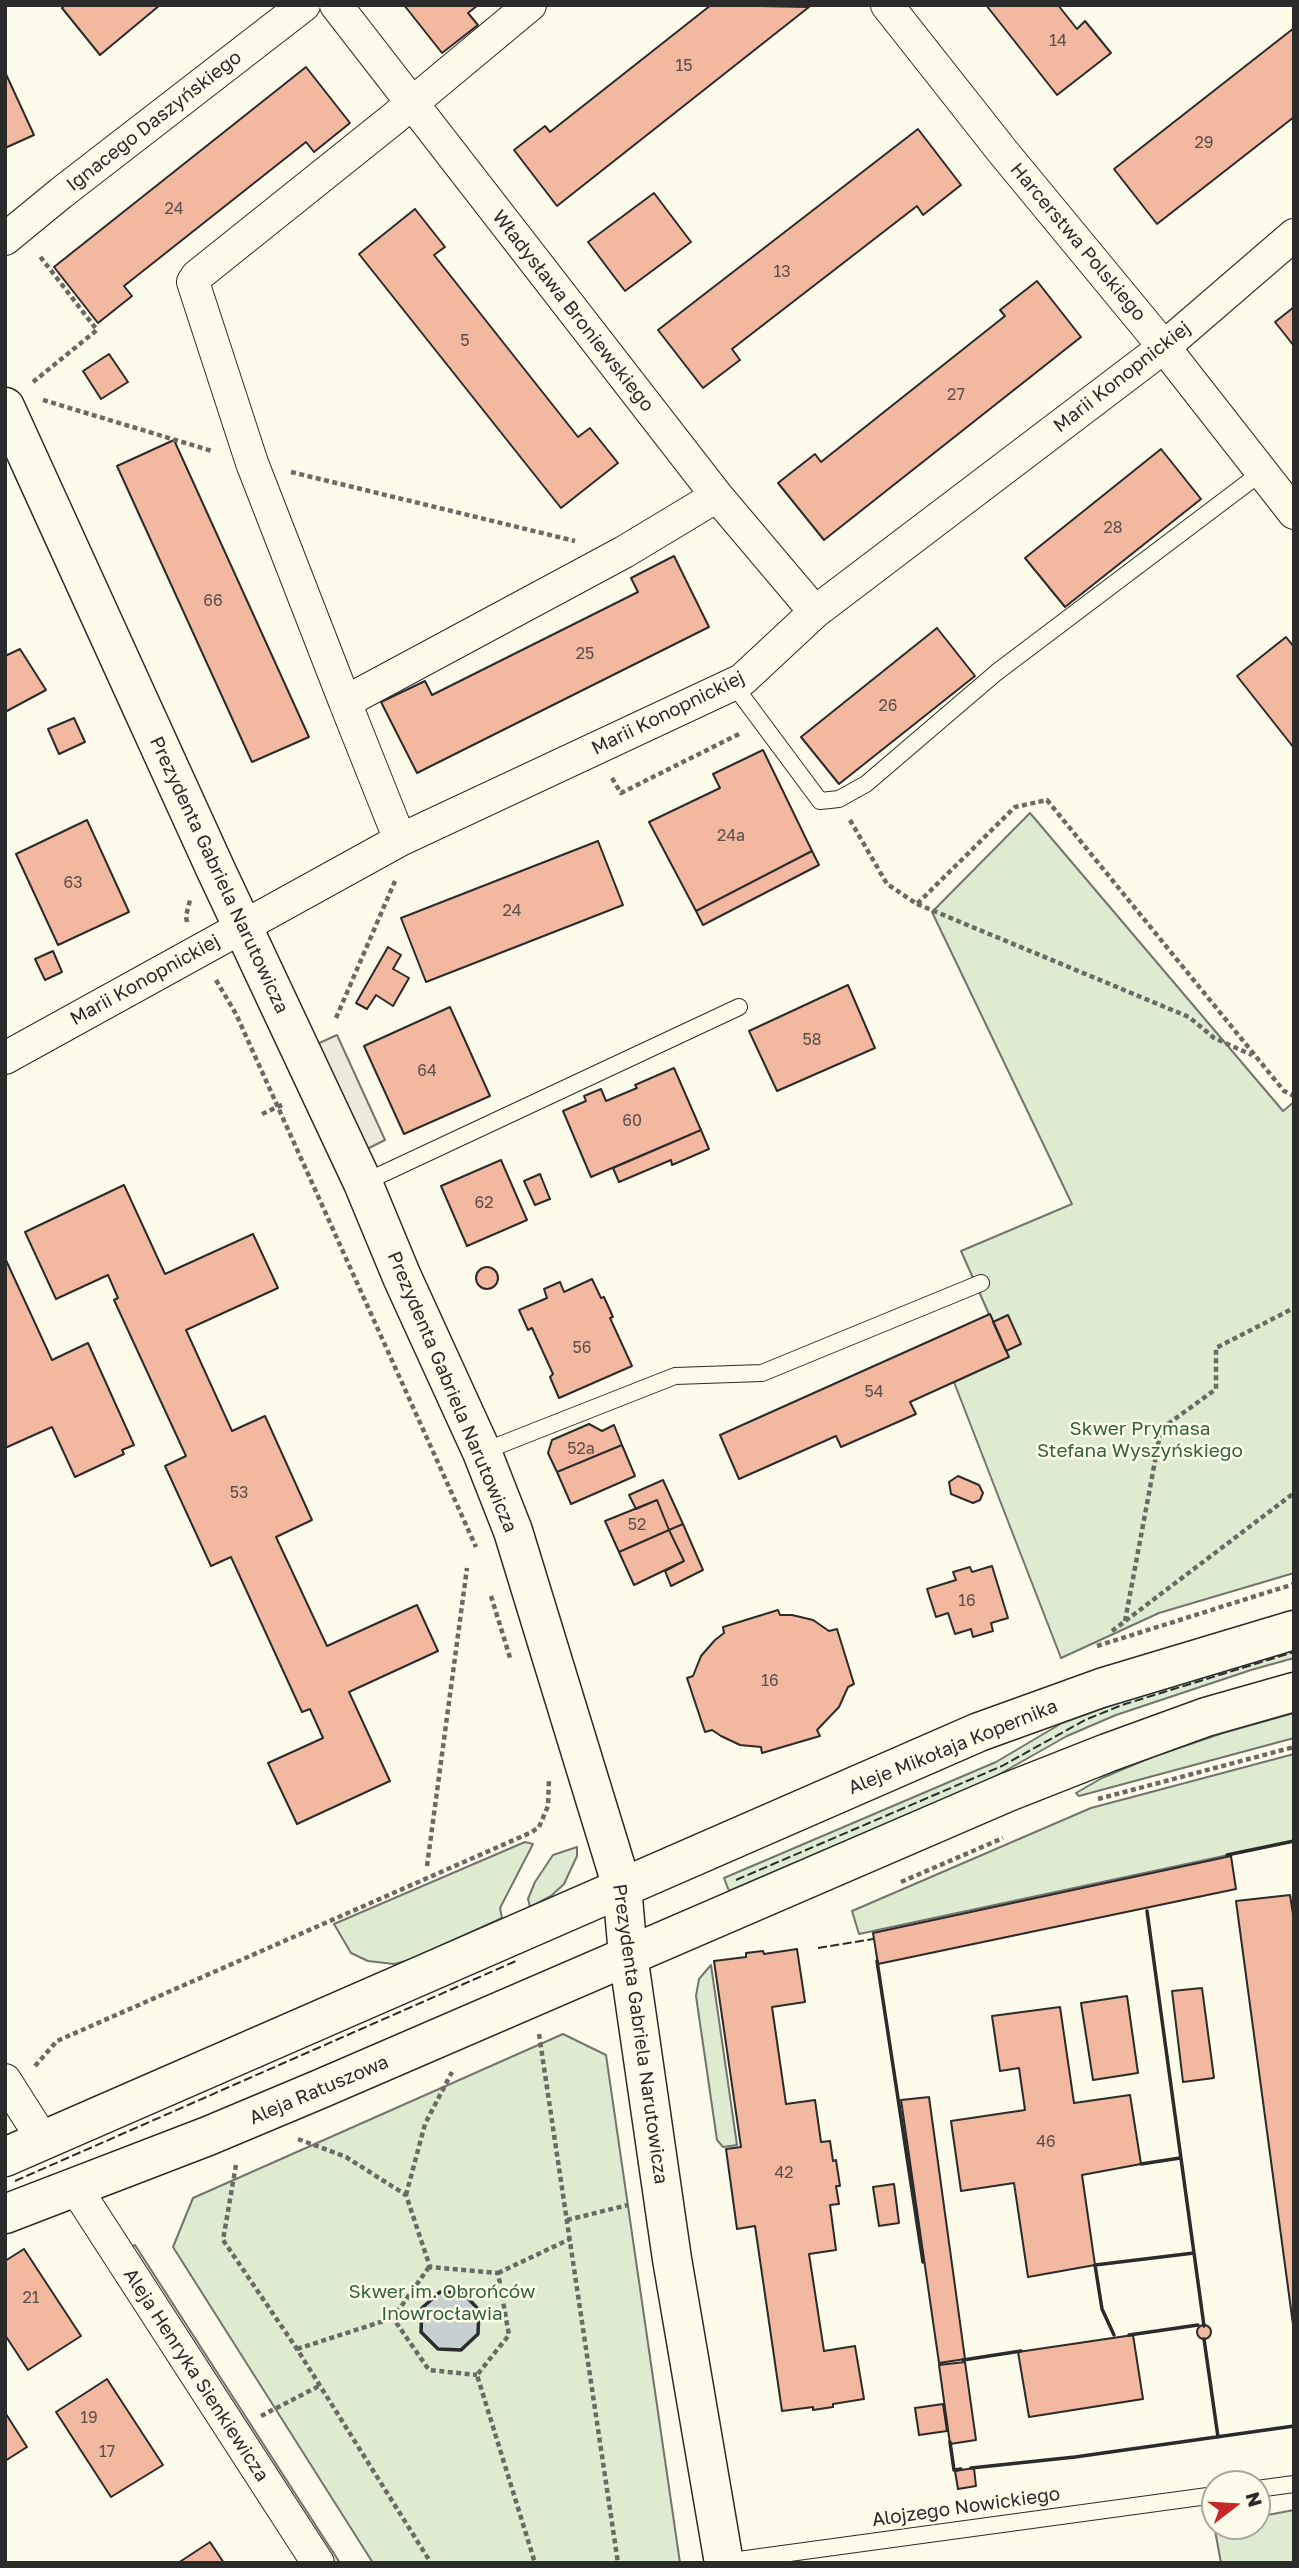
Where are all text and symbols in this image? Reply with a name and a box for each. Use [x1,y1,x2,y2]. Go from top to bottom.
house number: 14 [1049,31,1067,51]
street label: Ignacego Daszyńskiego [62,46,246,196]
house number: 15 [675,56,693,76]
house number: 29 [1195,133,1213,153]
street label: Harcerstwa Polskiego [1005,158,1151,326]
house number: 24 [164,199,184,219]
street label: Władysława Broniewskiego [487,206,659,416]
house number: 13 [773,262,791,282]
street label: Marii Konopnickiej [1049,316,1195,438]
house number: 5 [460,331,470,351]
house number: 27 [947,385,965,405]
house number: 28 [1103,518,1123,538]
house number: 66 [203,591,223,611]
house number: 25 [576,644,594,664]
street label: Marii Konopnickiej [588,666,748,760]
house number: 26 [879,696,897,716]
street label: Prezydenta Gabriela Narutowicza [145,733,293,1017]
house number: 24a [717,826,745,846]
house number: 63 [63,873,83,893]
house number: 24 [502,901,522,921]
street label: Marii Konopnickiej [66,929,224,1031]
house number: 58 [802,1030,822,1050]
house number: 64 [417,1061,437,1081]
house number: 60 [622,1111,642,1131]
house number: 62 [475,1193,493,1213]
street label: Prezydenta Gabriela Narutowicza [382,1248,522,1536]
house number: 56 [573,1338,591,1358]
house number: 54 [864,1382,884,1402]
park label: Skwer Prymasa Stefana Wyszyńskiego [1037,1418,1243,1462]
house number: 52a [567,1439,595,1459]
house number: 53 [230,1483,248,1503]
house number: 52 [628,1515,646,1535]
house number: 16 [958,1591,976,1611]
house number: 16 [761,1671,779,1691]
street label: Aleje Mikołaja Kopernika [845,1695,1061,1799]
street label: Prezydenta Gabriela Narutowicza [608,1882,672,2186]
street label: Aleja Ratuszowa [246,2050,392,2130]
house number: 46 [1036,2132,1056,2152]
house number: 42 [774,2163,794,2183]
street label: Aleja Henryka Sienkiewicza [118,2264,274,2486]
park label: Skwer im. Obrońców Inowrocławia [349,2281,535,2325]
house number: 21 [22,2288,40,2308]
house number: 19 [80,2408,98,2428]
house number: 17 [99,2442,115,2462]
north arrow [1201,2470,1271,2540]
street label: Alojzego Nowickiego [870,2483,1062,2531]
text: N [1242,2489,1268,2510]

